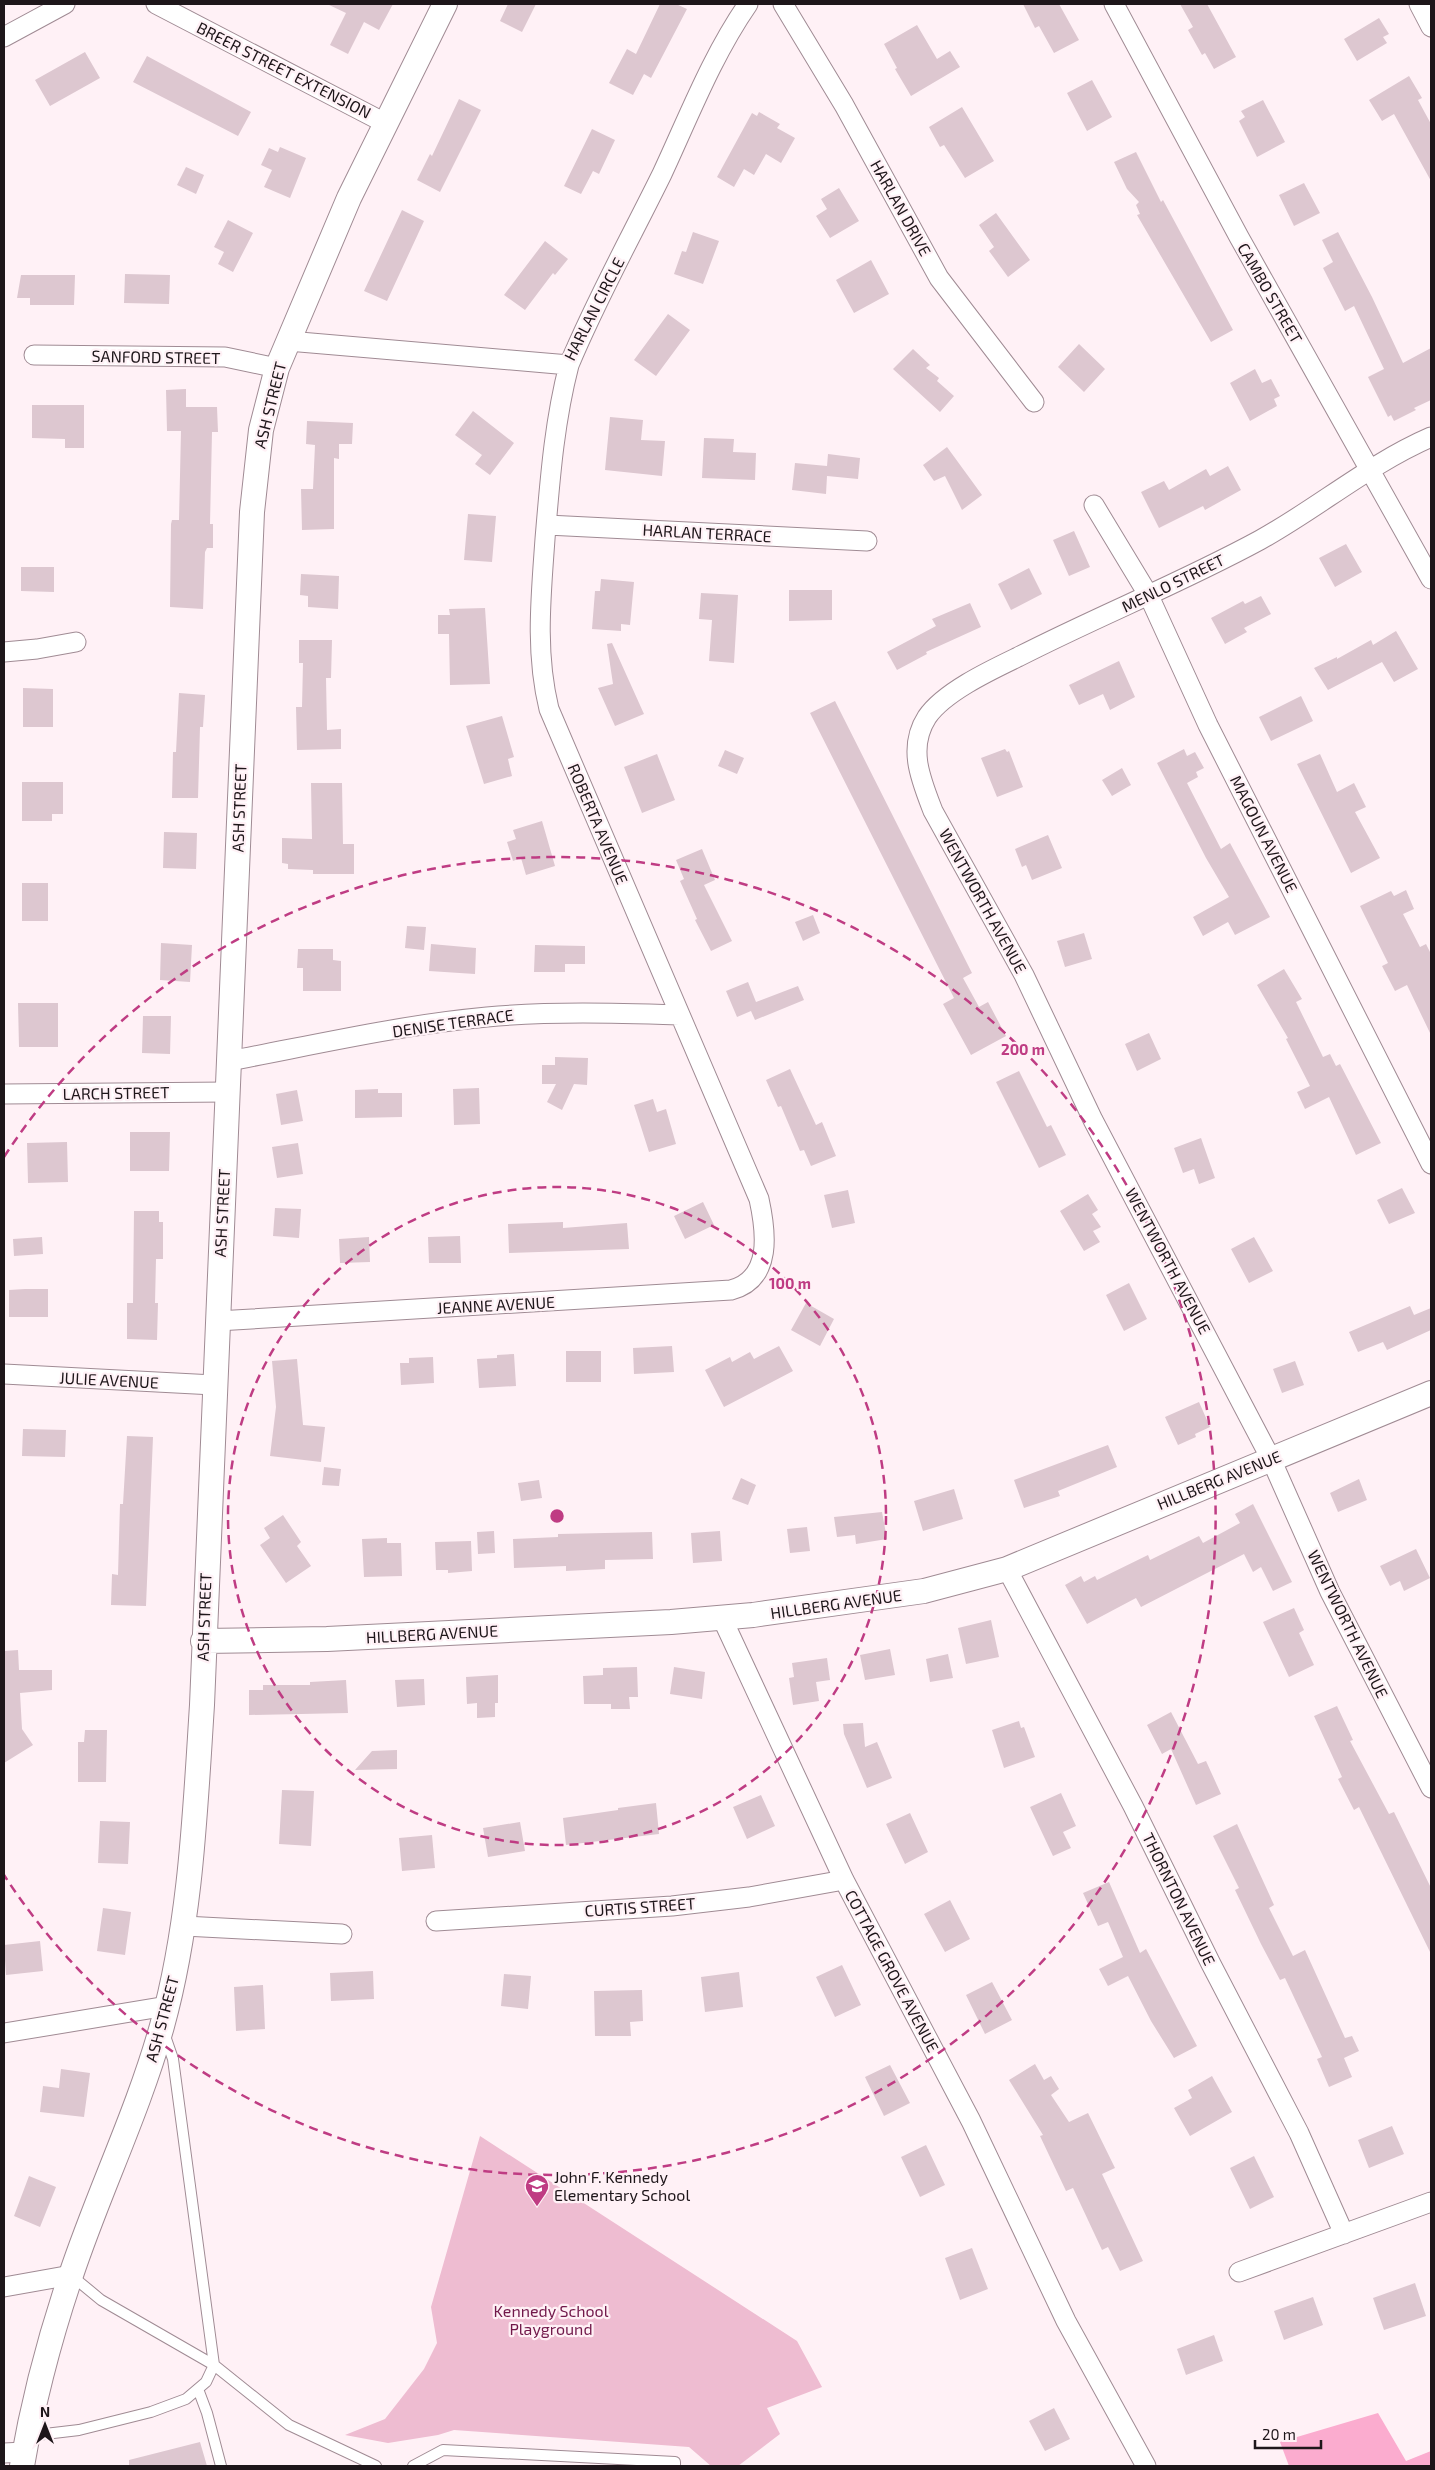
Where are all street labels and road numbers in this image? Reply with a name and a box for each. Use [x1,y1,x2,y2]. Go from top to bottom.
street label: BREER STREET EXTENSION [194,17,375,122]
street label: HARLAN DRIVE [867,156,936,259]
street label: CAMBO STREET [1234,239,1307,346]
street label: HARLAN CIRCLE [559,254,628,363]
street label: SANFORD STREET [91,346,221,367]
street label: ASH STREET [250,360,289,450]
street label: HARLAN TERRACE [642,520,772,545]
street label: MENLO STREET [1118,549,1227,616]
street label: ROBERTA AVENUE [564,761,632,887]
street label: ASH STREET [227,763,250,853]
street label: MAGOUN AVENUE [1227,772,1302,895]
street label: WENTWORTH AVENUE [936,825,1031,976]
street label: DENISE TERRACE [391,1005,515,1040]
street label: LARCH STREET [62,1082,170,1103]
street label: ASH STREET [210,1168,233,1258]
street label: WENTWORTH AVENUE [1122,1185,1215,1337]
street label: JEANNE AVENUE [437,1292,555,1317]
street label: JULIE AVENUE [59,1367,159,1392]
street label: HILLBERG AVENUE [1154,1446,1284,1513]
street label: WENTWORTH AVENUE [1304,1547,1393,1701]
street label: ASH STREET [192,1572,215,1662]
street label: HILLBERG AVENUE [769,1585,903,1622]
street label: HILLBERG AVENUE [365,1621,499,1646]
street label: THORNTON AVENUE [1139,1829,1220,1968]
street label: COTTAGE GROVE AVENUE [842,1886,943,2055]
street label: CURTIS STREET [584,1893,696,1920]
street label: ASH STREET [141,1974,182,2064]

